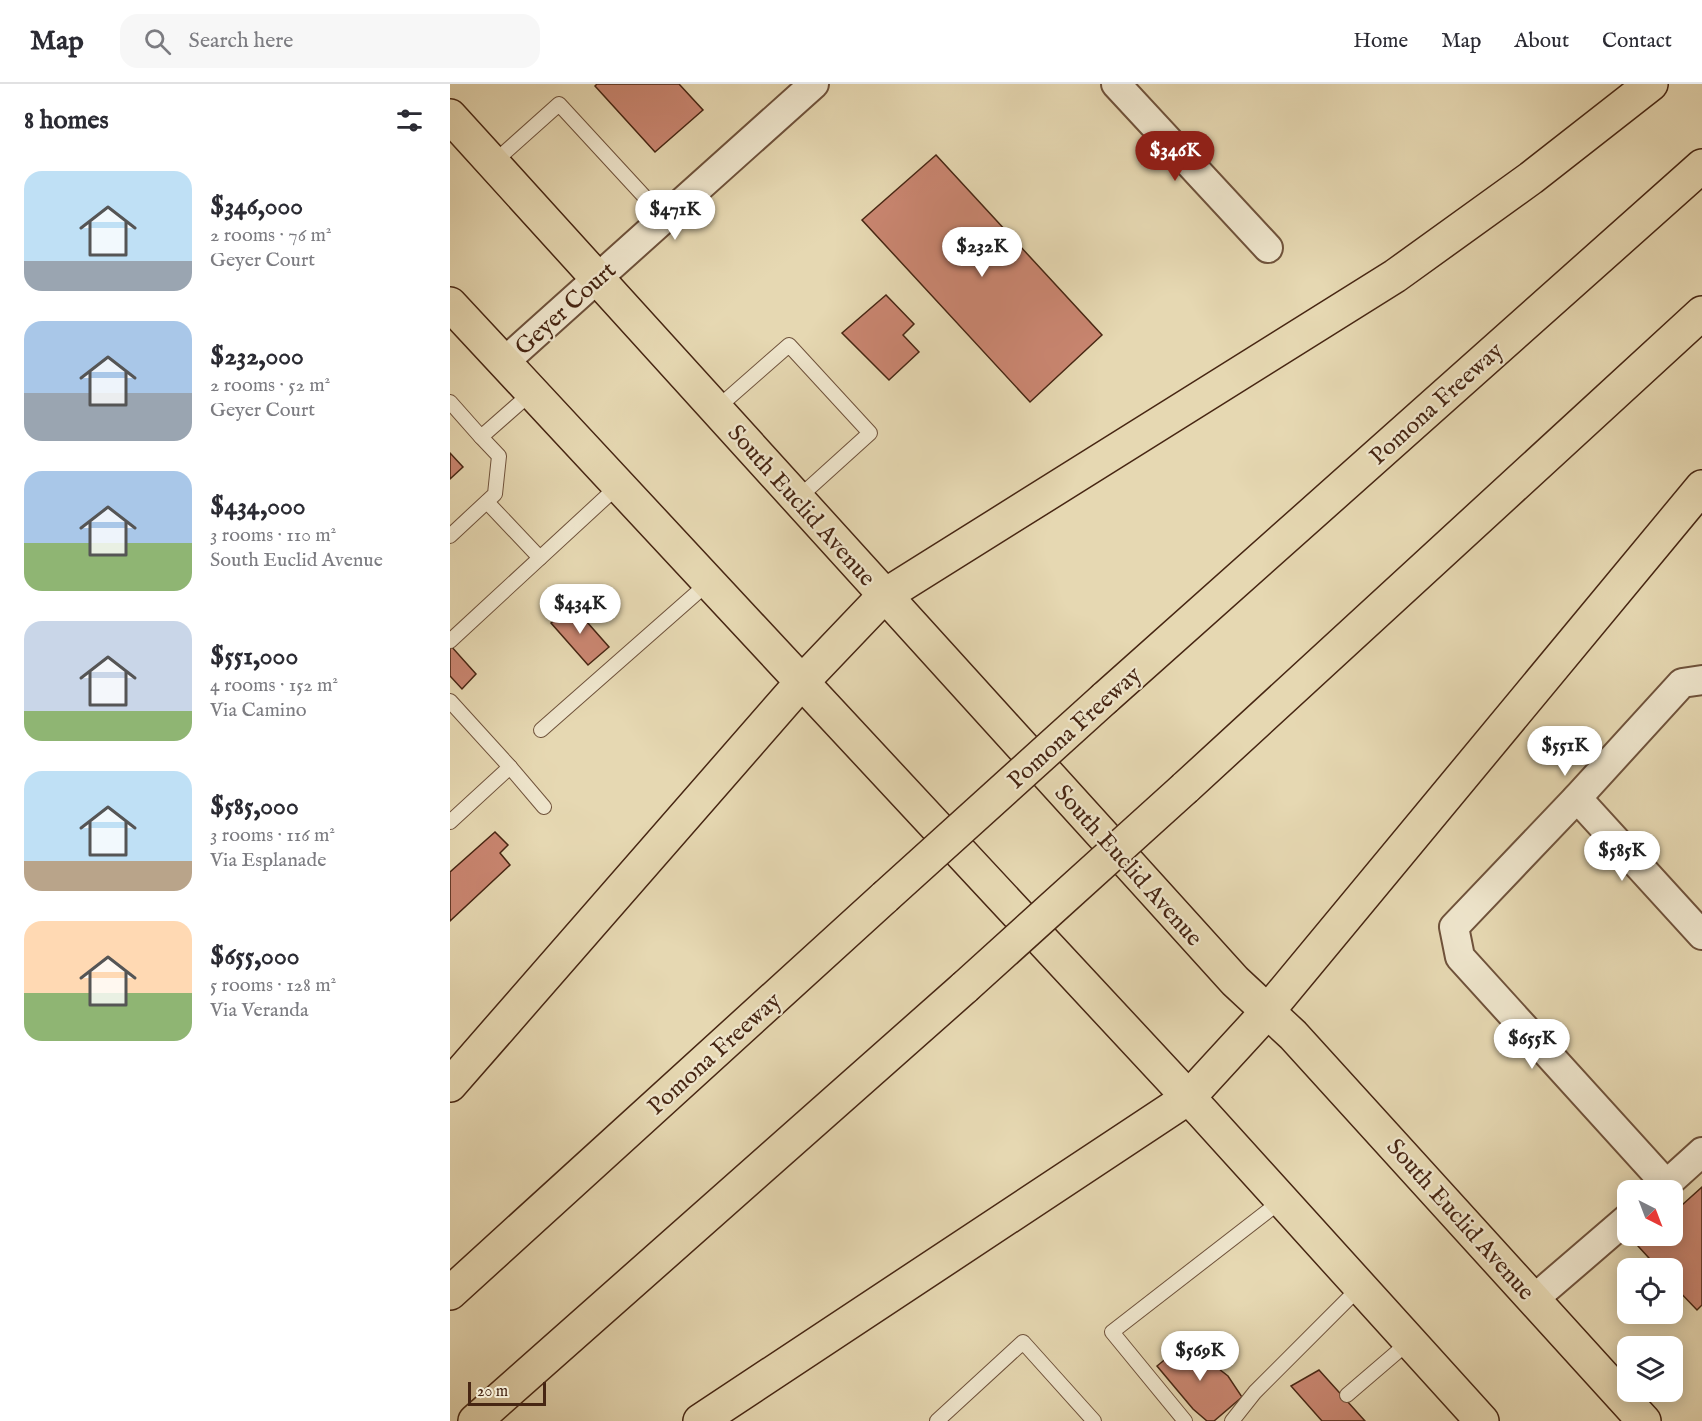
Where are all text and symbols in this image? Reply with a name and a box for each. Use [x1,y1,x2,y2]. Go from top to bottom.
search box [120,14,540,68]
text: Map [30,24,84,59]
icon: search [141,25,174,58]
text: Search here [189,27,293,55]
text: Home [1353,28,1408,55]
text: Map [1441,28,1481,55]
text: About [1514,28,1569,55]
text: Contact [1602,28,1672,55]
text: 8 homes [24,104,109,137]
icon: filters [393,104,426,137]
pin: $346K [1133,131,1217,182]
text: $346K [1149,138,1201,163]
text: $346,000 [210,190,303,223]
pin: $471K [633,190,717,241]
icon: home [72,195,144,267]
text: $471K [649,197,701,222]
text: 2 rooms · 76 m² [210,223,331,248]
pin: $232K [940,227,1024,278]
text: $232K [956,234,1008,259]
text: Geyer Court [210,248,315,273]
street label: Geyer Court [509,255,623,363]
street label: Pomona Freeway [1364,336,1510,472]
text: $232,000 [210,340,304,373]
icon: home [72,345,144,417]
text: 2 rooms · 52 m² [210,373,330,398]
text: Geyer Court [210,398,315,423]
street label: South Euclid Avenue [720,419,882,593]
text: $434,000 [210,490,306,523]
icon: home [72,495,144,567]
text: 3 rooms · 110 m² [210,523,336,548]
text: South Euclid Avenue [210,548,383,573]
pin: $434K [538,584,622,635]
text: $434K [554,591,606,616]
text: $551,000 [210,640,298,673]
icon: home [72,645,144,717]
street label: Pomona Freeway [1002,660,1148,796]
text: 4 rooms · 152 m² [210,673,338,698]
text: Via Camino [210,698,307,723]
pin: $551K [1523,726,1607,777]
text: $551K [1541,733,1589,758]
street label: South Euclid Avenue [1047,779,1209,953]
text: $585,000 [210,790,299,823]
icon: home [72,795,144,867]
text: 3 rooms · 116 m² [210,823,335,848]
pin: $585K [1580,831,1664,882]
text: $585K [1598,838,1646,863]
text: Via Esplanade [210,848,326,873]
text: $655,000 [210,940,299,973]
icon: home [72,945,144,1017]
text: 5 rooms · 128 m² [210,973,336,998]
street label: Pomona Freeway [642,986,788,1122]
text: Via Veranda [210,998,309,1023]
pin: $655K [1490,1019,1574,1070]
text: $655K [1508,1026,1556,1051]
street label: South Euclid Avenue [1379,1133,1541,1307]
north arrow [1617,1180,1683,1246]
map controls [1617,1180,1683,1402]
button: locate [1617,1258,1683,1324]
pin: $569K [1158,1331,1242,1382]
button: layers [1617,1336,1683,1402]
text: $569K [1175,1338,1225,1363]
scale bar [468,1379,546,1406]
text: 20 m [477,1382,508,1402]

